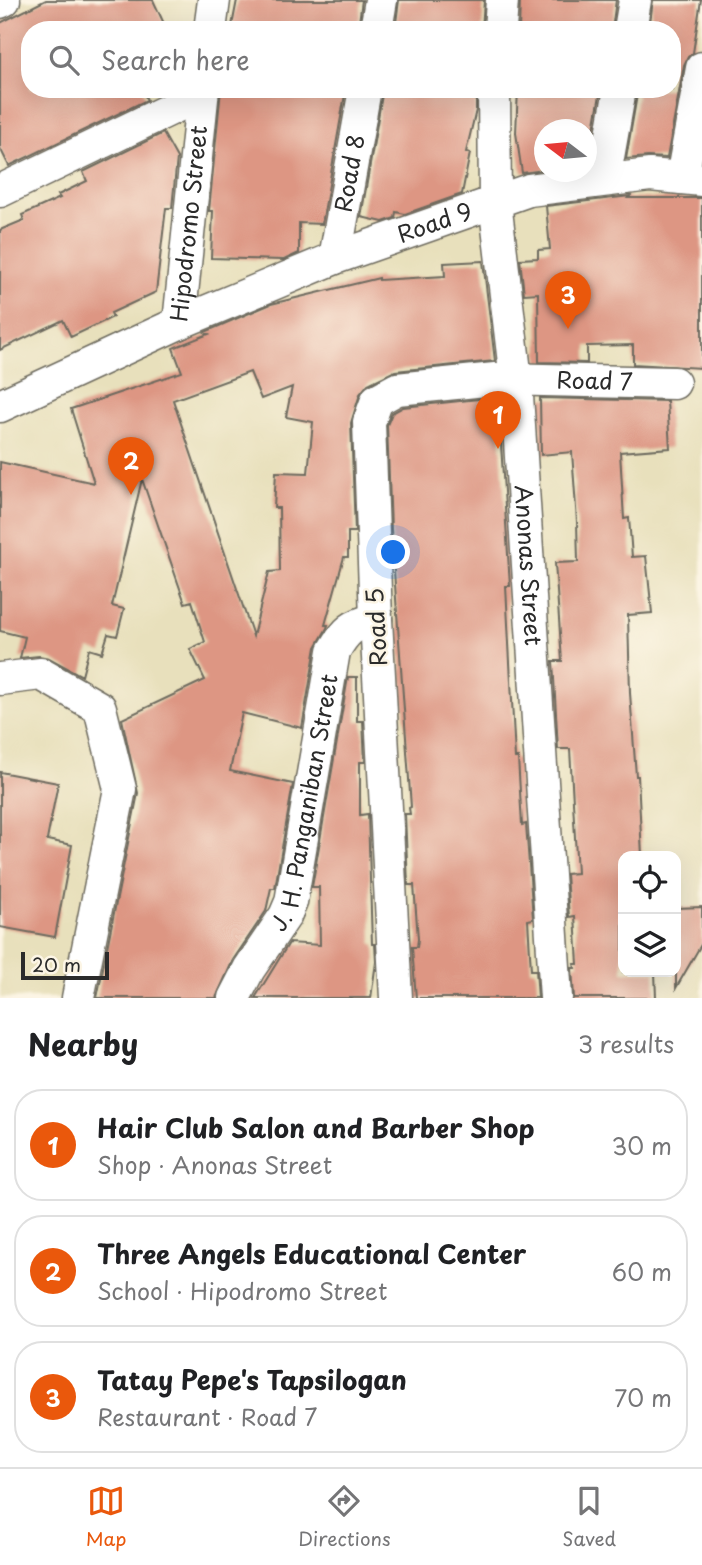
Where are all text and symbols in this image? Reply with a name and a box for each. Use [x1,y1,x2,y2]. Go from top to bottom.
search box [21,21,681,98]
text: Search here [101,40,250,79]
icon: search [45,41,83,79]
north arrow [534,119,597,182]
street label: Hipodromo Street [160,124,215,323]
street label: Road 8 [324,131,373,215]
street label: Road 9 [392,192,476,251]
pin: 3 [545,271,591,329]
street label: Road 7 [556,361,633,398]
pin: 1 [475,391,521,449]
pin: 2 [108,437,154,495]
street label: Anonas Street [507,484,552,647]
your location [376,535,410,569]
street label: Road 5 [356,587,395,667]
street label: J. H. Panganiban Street [261,671,346,938]
map controls [618,851,681,977]
button: locate [618,851,681,914]
button: layers [618,914,681,977]
scale bar [21,949,108,981]
text: 20 m [32,950,81,978]
text: Nearby [28,1021,138,1066]
text: 3 results [578,1026,674,1061]
text: Hair Club Salon and Barber Shop [97,1108,534,1147]
text: 1 [48,1128,59,1163]
text: 30 m [611,1128,672,1163]
text: Shop · Anonas Street [97,1147,332,1182]
text: Three Angels Educational Center [97,1234,526,1273]
text: 2 [45,1254,61,1289]
text: 60 m [612,1254,672,1289]
text: School · Hipodromo Street [97,1273,387,1308]
text: Tatay Pepe's Tapsilogan [97,1360,407,1399]
text: 3 [45,1380,61,1415]
text: 70 m [614,1380,672,1415]
text: Restaurant · Road 7 [97,1399,317,1434]
tab: Map [86,1482,126,1552]
tab: Directions [298,1482,391,1552]
tab: Saved [562,1482,616,1552]

